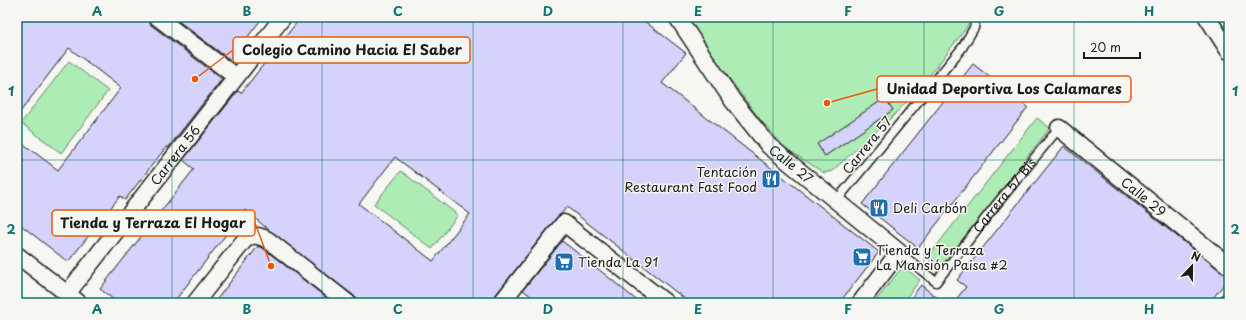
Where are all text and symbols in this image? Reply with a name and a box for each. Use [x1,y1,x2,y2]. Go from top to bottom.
text: A [92,1,102,20]
text: B [243,1,252,20]
text: C [393,1,403,20]
text: D [543,1,553,20]
text: E [694,1,702,20]
text: F [844,1,852,20]
text: G [994,1,1004,20]
text: H [1144,1,1154,20]
scale bar [1084,34,1140,60]
callout: Colegio Camino Hacia El Saber [233,37,470,63]
text: 20 m [1090,38,1121,56]
text: Colegio Camino Hacia El Saber [242,39,463,60]
callout: Unidad Deportiva Los Calamares [877,76,1131,102]
text: Unidad Deportiva Los Calamares [886,78,1122,99]
text: 1 [8,81,14,100]
text: 1 [1232,81,1238,100]
street label: Carrera 57 [837,111,896,178]
street label: Carrera 56 [145,121,204,189]
street label: Calle 27 [765,140,818,188]
street label: Carrera 57 Bis [968,153,1040,237]
place label: Tentación Restaurant Fast Food [624,162,757,196]
restaurant icon: Tentación Restaurant Fast Food [760,168,782,190]
street label: Calle 29 [1117,172,1171,220]
restaurant icon: Deli Carbón [868,197,890,219]
place label: Deli Carbón [893,198,967,217]
callout: Tienda y Terraza El Hogar [52,210,255,236]
text: Tienda y Terraza El Hogar [60,212,247,233]
text: 2 [6,219,16,238]
text: 2 [1230,219,1240,238]
place label: Tienda y Terraza La Mansión Paisa #2 [876,240,1008,274]
supermarket icon: Tienda y Terraza La Mansión Paisa #2 [851,246,873,268]
north arrow [1172,246,1212,286]
text: N [1189,247,1203,266]
supermarket icon: Tienda La 91 [553,251,575,273]
place label: Tienda La 91 [578,252,658,271]
text: A [92,299,102,318]
text: B [243,299,252,318]
text: C [393,299,403,318]
text: D [543,299,553,318]
text: E [694,299,702,318]
text: F [844,299,852,318]
text: G [994,299,1004,318]
text: H [1144,299,1154,318]

